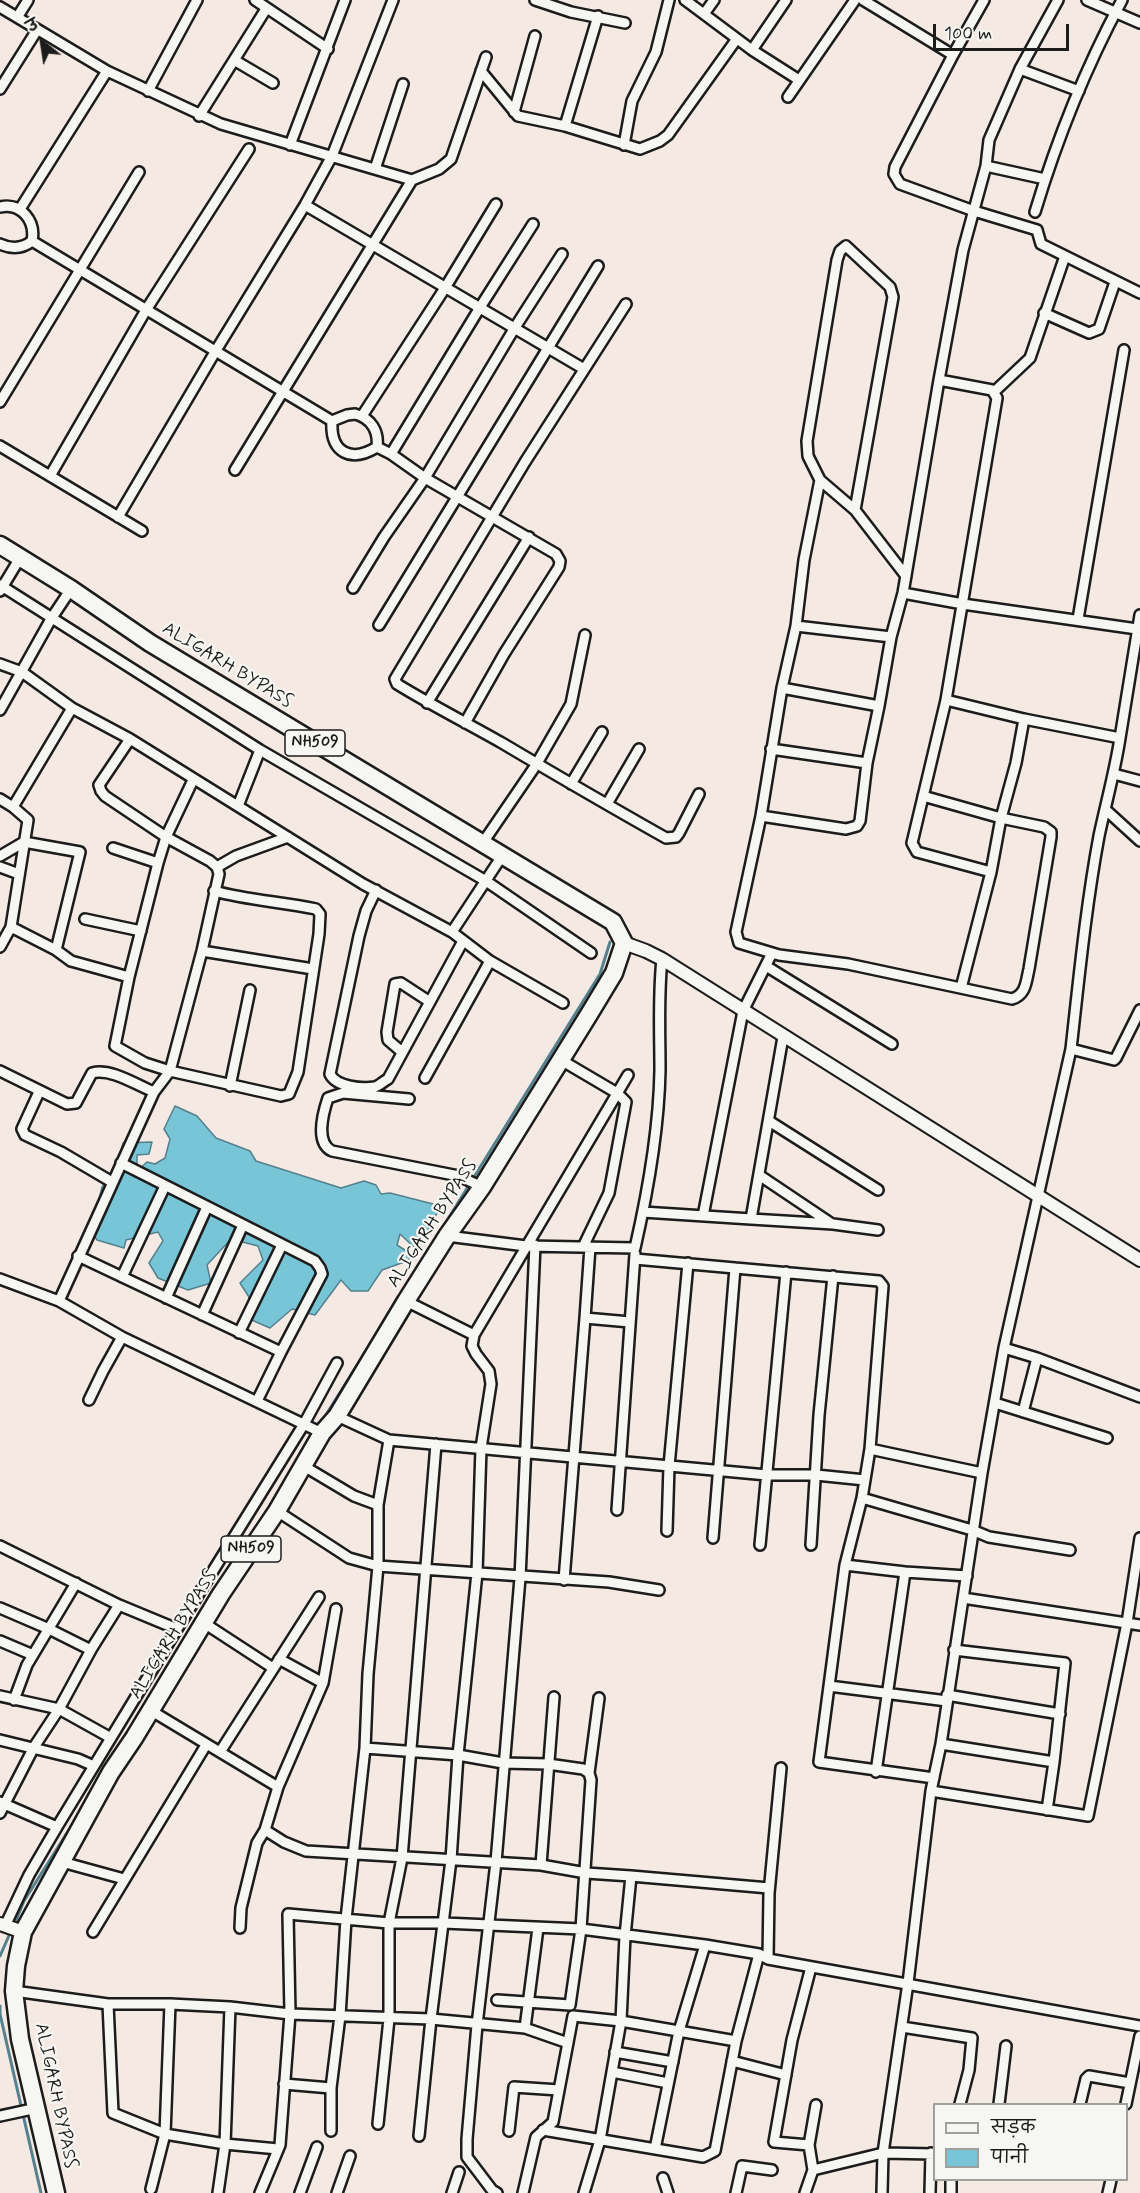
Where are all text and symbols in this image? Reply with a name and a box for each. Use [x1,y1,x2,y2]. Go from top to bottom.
north arrow [12,12,72,72]
scale bar [936,12,1072,50]
text: उ [23,14,43,38]
text: 100 m [944,22,992,46]
street label: ALIGARH BYPASS [158,619,296,713]
road number: NH509 [285,730,345,756]
street label: ALIGARH BYPASS [384,1156,482,1292]
road number: NH509 [221,1536,281,1562]
street label: ALIGARH BYPASS [126,1566,222,1704]
street label: ALIGARH BYPASS [29,2021,81,2171]
legend [933,2103,1128,2181]
text: सड़क [991,2116,1035,2140]
text: पानी [991,2146,1028,2170]

